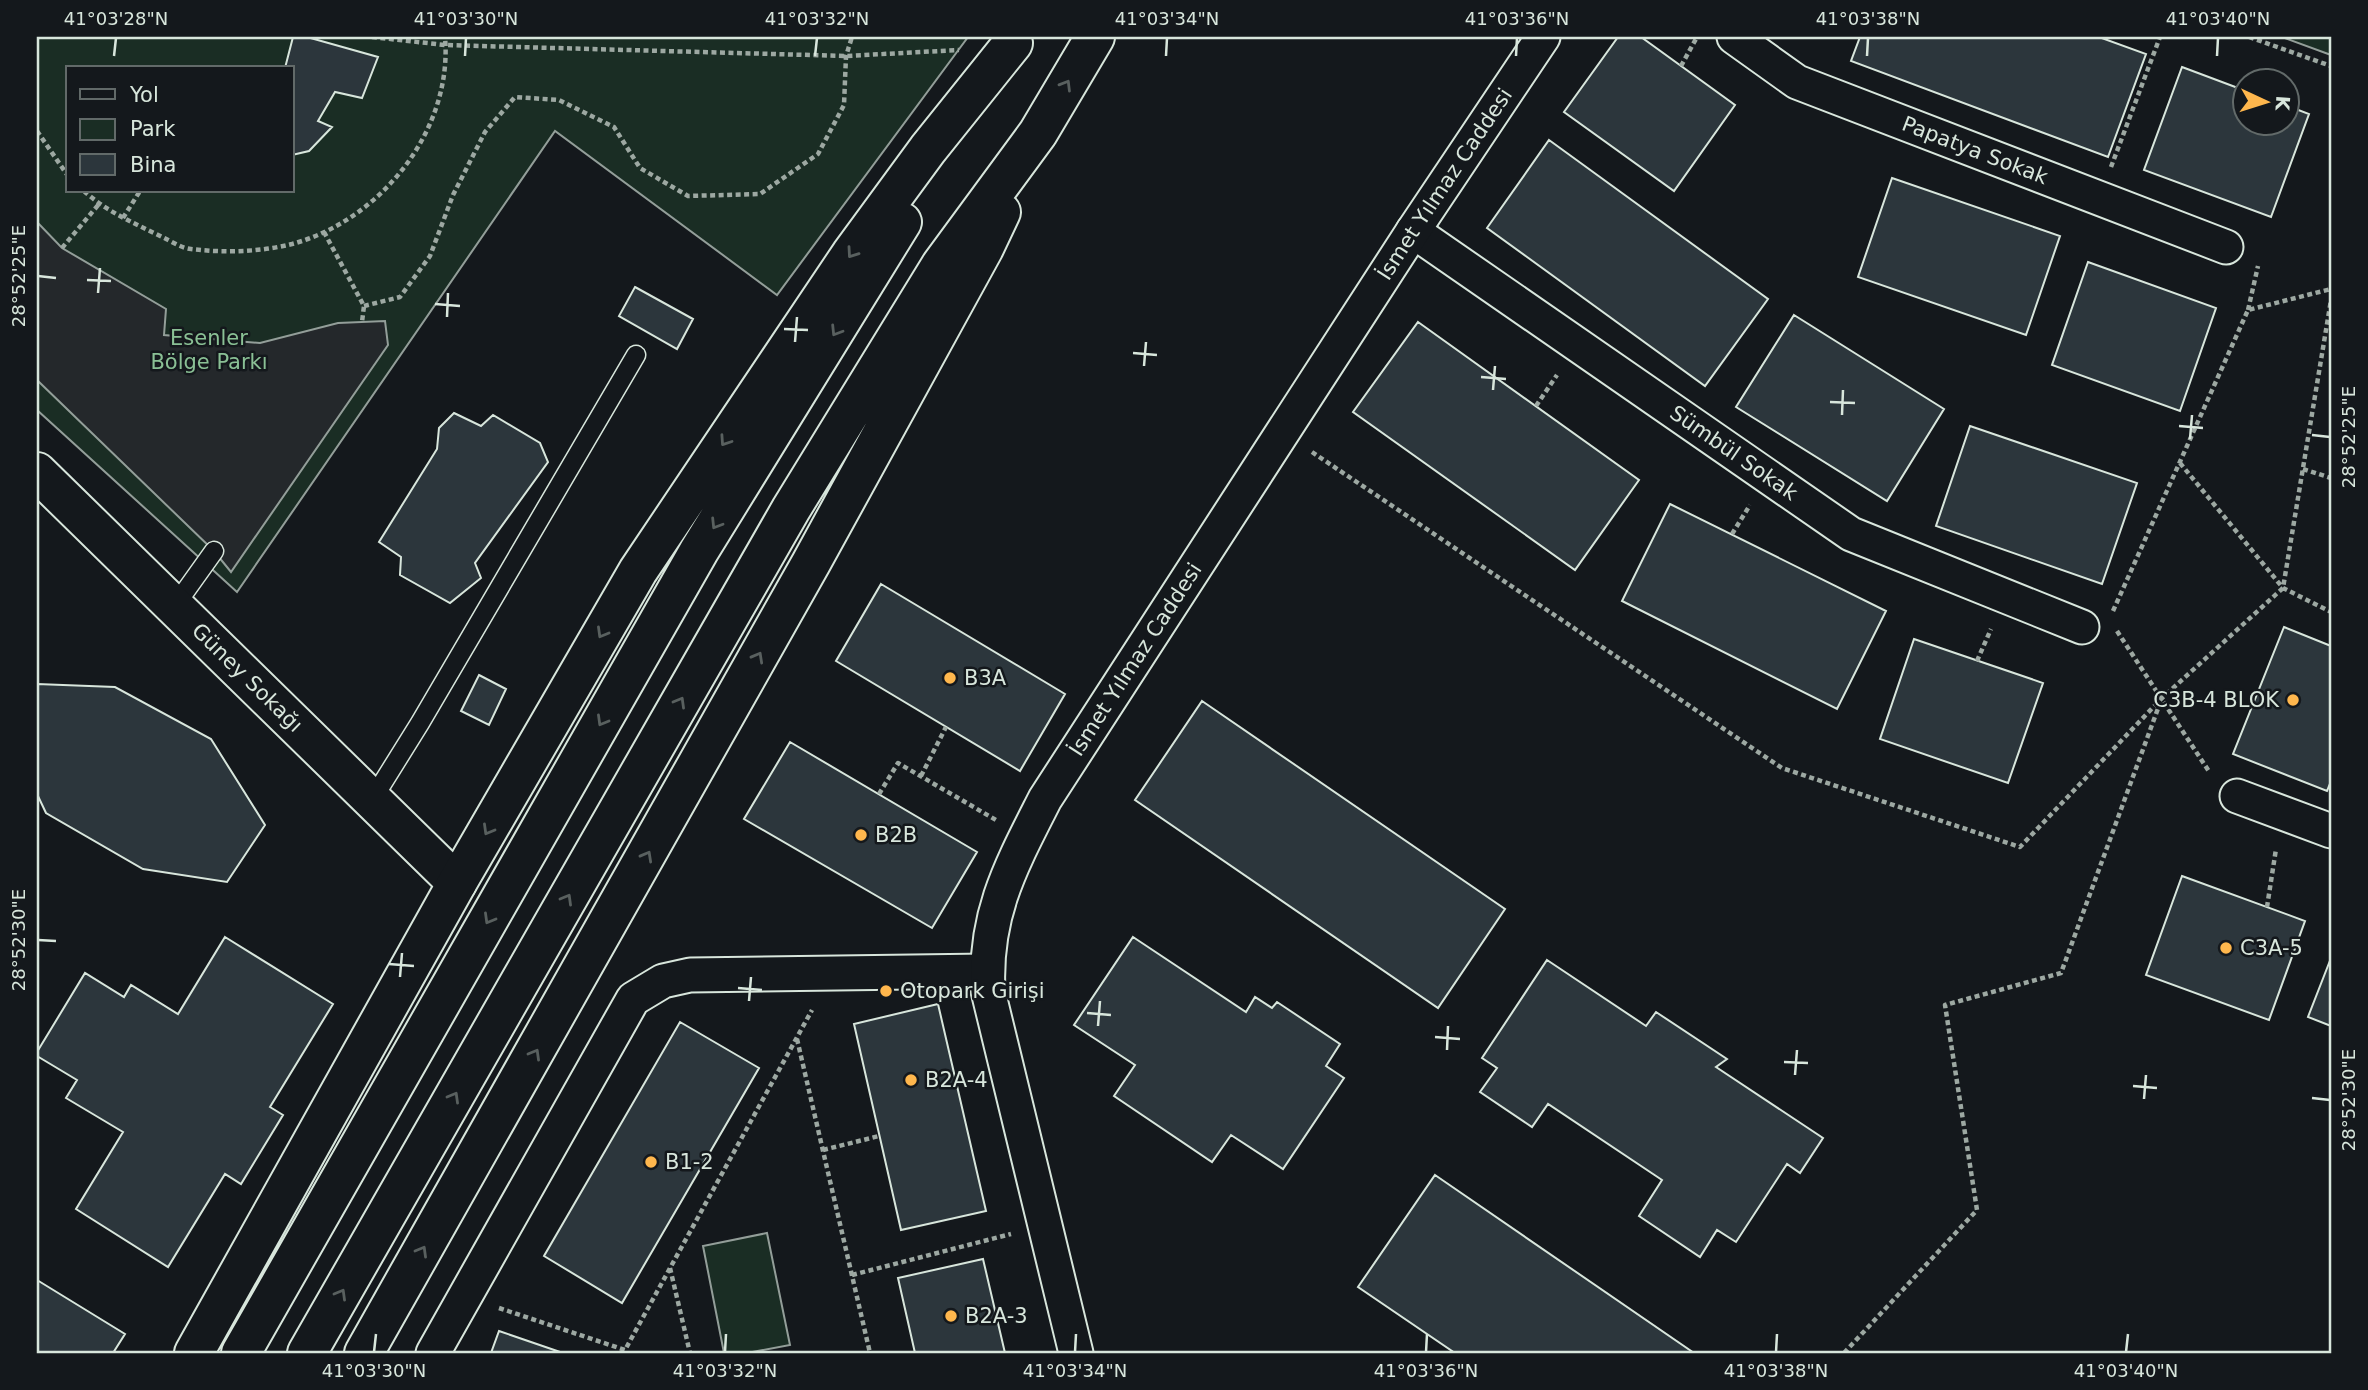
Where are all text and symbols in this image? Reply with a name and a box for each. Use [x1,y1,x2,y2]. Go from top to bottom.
text: 41°03'28"N [64,8,168,29]
text: 41°03'30"N [414,8,518,29]
text: 41°03'32"N [765,8,869,29]
text: 41°03'34"N [1115,8,1219,29]
text: 41°03'36"N [1465,8,1569,29]
text: 41°03'38"N [1816,8,1920,29]
text: 41°03'40"N [2166,8,2270,29]
legend [66,66,294,192]
north arrow [2232,66,2302,136]
one-way arrow [1058,79,1071,92]
text: Yol [129,83,159,107]
street label: İsmet Yılmaz Caddesi [1372,84,1517,285]
text: K [2271,95,2294,113]
street label: Papatya Sokak [1899,112,2052,190]
text: Park [130,117,176,141]
text: Bina [130,153,176,177]
text: 28°52'25"E [8,225,29,327]
one-way arrow [848,245,860,258]
one-way arrow [831,323,844,336]
park label: Esenler Bölge Parkı [150,326,268,374]
text: 28°52'25"E [2338,386,2359,488]
street label: Sümbül Sokak [1665,401,1803,506]
one-way arrow [721,433,733,446]
one-way arrow [711,516,724,529]
street label: İsmet Yılmaz Caddesi [1063,558,1207,760]
street label: Güney Sokağı [187,618,307,737]
one-way arrow [598,625,611,638]
one-way arrow [750,652,763,665]
place label: B3A [964,666,1007,690]
marker: B3A [942,670,958,686]
place label: C3B-4 BLOK [2153,688,2280,712]
marker: C3B-4 BLOK [2285,692,2301,708]
one-way arrow [672,696,685,709]
one-way arrow [597,714,610,726]
one-way arrow [483,822,496,835]
place label: B2B [875,823,917,847]
marker: B2B [853,827,869,843]
one-way arrow [639,850,652,863]
text: 28°52'30"E [8,889,29,991]
one-way arrow [559,894,572,907]
one-way arrow [484,911,497,924]
place label: C3A-5 [2240,936,2303,960]
marker: C3A-5 [2218,940,2234,956]
place label: Otopark Girişi [900,979,1045,1003]
marker: Otopark Girişi [878,983,894,999]
one-way arrow [527,1048,540,1061]
text: 28°52'30"E [2338,1049,2359,1151]
place label: B2A-4 [925,1068,988,1092]
marker: B2A-4 [903,1072,919,1088]
one-way arrow [446,1091,459,1104]
place label: B1-2 [665,1150,714,1174]
marker: B1-2 [643,1154,659,1170]
one-way arrow [414,1246,427,1259]
one-way arrow [333,1289,346,1301]
place label: B2A-3 [965,1304,1028,1328]
marker: B2A-3 [943,1308,959,1324]
text: 41°03'30"N [322,1360,426,1381]
text: 41°03'32"N [673,1360,777,1381]
text: 41°03'34"N [1023,1360,1127,1381]
text: 41°03'36"N [1374,1360,1478,1381]
text: 41°03'38"N [1724,1360,1828,1381]
text: 41°03'40"N [2074,1360,2178,1381]

